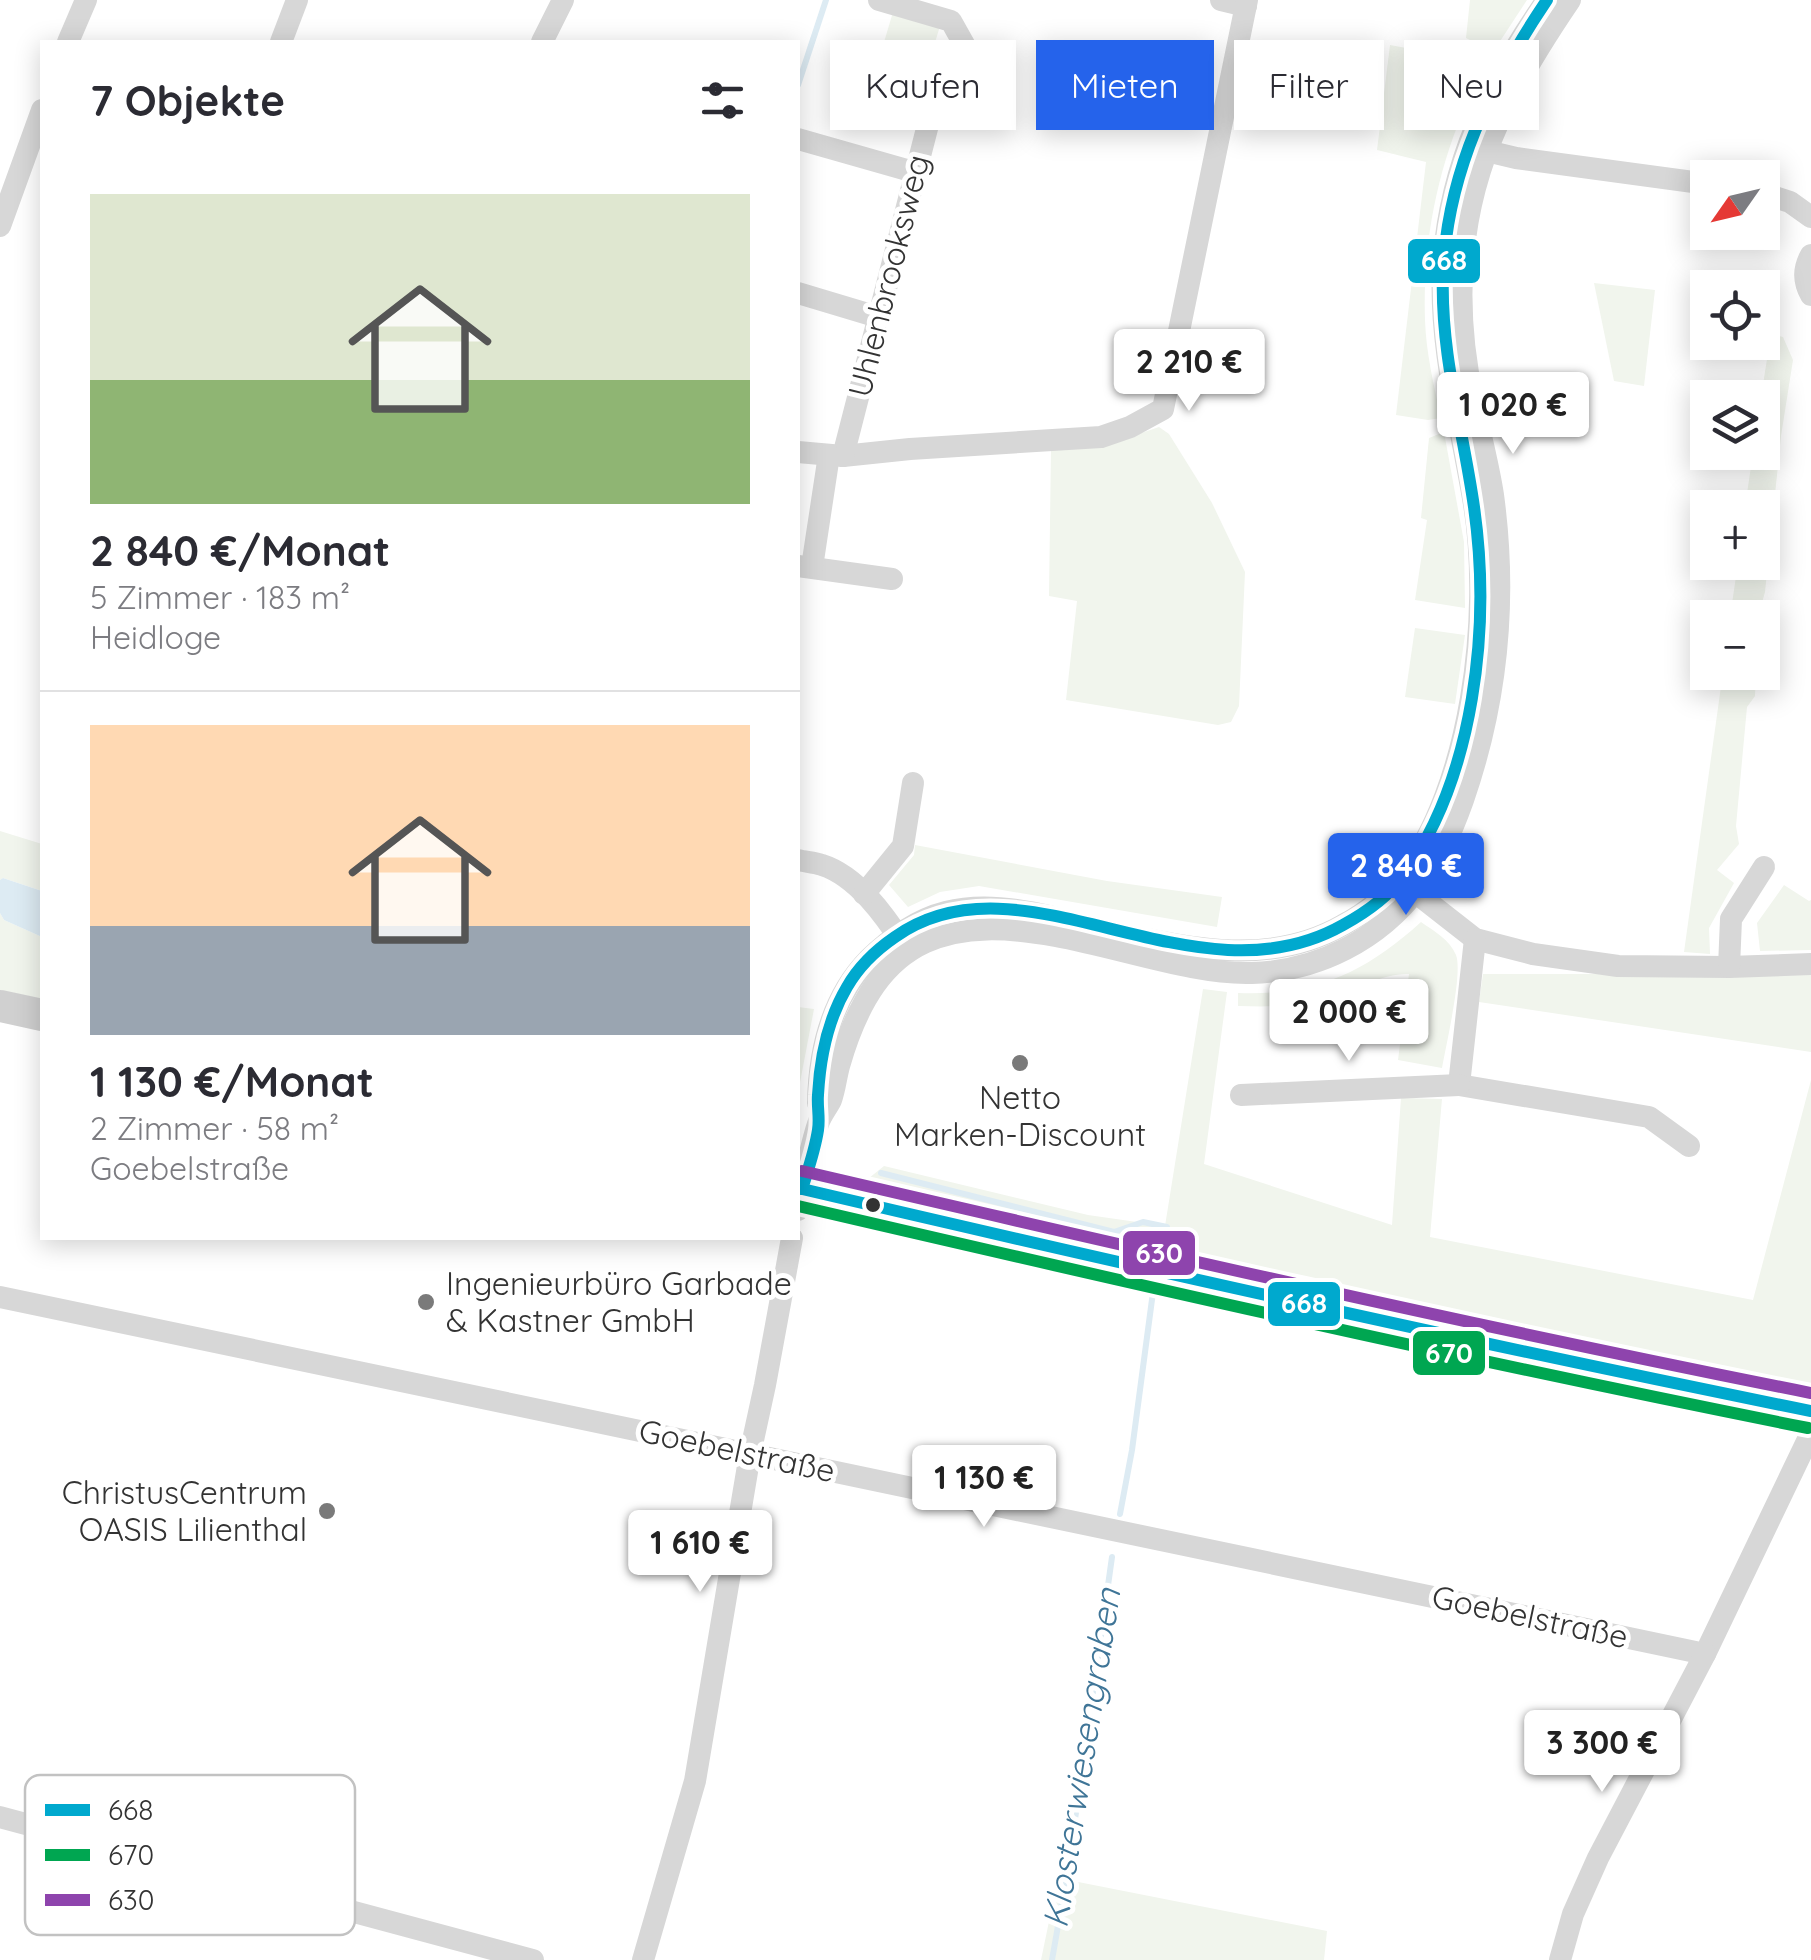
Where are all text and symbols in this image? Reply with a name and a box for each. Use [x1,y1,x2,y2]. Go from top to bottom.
chip: Kaufen [830,40,1016,130]
chip: Mieten [1036,40,1214,130]
chip: Filter [1234,40,1384,130]
chip: Neu [1404,40,1539,130]
icon: filters [695,73,750,128]
text: 7 Objekte [90,74,285,127]
street label: Uhlenbrooksweg [839,151,937,401]
north arrow [1690,160,1780,250]
map controls [1690,160,1780,690]
line badge: 668 [1406,237,1482,285]
text: 668 [1421,242,1467,277]
icon: home [330,259,510,439]
button: locate [1690,270,1780,360]
pin: 2 210 € [1097,329,1281,414]
text: 2 210 € [1136,341,1242,381]
pin: 1 020 € [1421,372,1605,457]
button: layers [1690,380,1780,470]
text: 1 020 € [1459,384,1567,424]
button: + [1690,490,1780,580]
text: 2 840 €/Monat [90,524,390,577]
text: 5 Zimmer · 183 m² [90,577,350,617]
button: − [1690,600,1780,690]
text: Heidloge [90,617,221,657]
icon: home [330,790,510,970]
pin: 2 840 € [1314,833,1498,918]
text: 2 840 € [1350,845,1462,885]
pin: 2 000 € [1257,979,1441,1064]
text: 2 000 € [1291,991,1407,1031]
marker: Netto Marken-Discount [1009,1052,1031,1074]
text: 1 130 €/Monat [90,1055,374,1108]
place label: Netto Marken-Discount [894,1077,1146,1154]
text: 2 Zimmer · 58 m² [90,1108,339,1148]
text: Goebelstraße [90,1148,289,1188]
unlabelled marker [863,1195,883,1215]
line badge: 630 [1121,1229,1197,1277]
text: 630 [1135,1235,1183,1270]
place label: Ingenieurbüro Garbade & Kastner GmbH [446,1263,792,1340]
line badge: 668 [1266,1280,1342,1328]
text: 668 [1281,1285,1327,1320]
marker: Ingenieurbüro Garbade & Kastner GmbH [415,1291,437,1313]
line badge: 670 [1411,1329,1487,1377]
text: 670 [1425,1335,1473,1370]
street label: Goebelstraße [636,1410,839,1490]
pin: 1 130 € [892,1445,1076,1530]
text: 1 130 € [934,1457,1034,1497]
place label: ChristusCentrum OASIS Lilienthal [62,1472,307,1549]
marker: ChristusCentrum OASIS Lilienthal [316,1500,338,1522]
pin: 1 610 € [608,1510,792,1595]
text: 1 610 € [650,1522,750,1562]
street label: Goebelstraße [1429,1576,1632,1656]
water label: Klosterwiesengraben [1032,1584,1130,1931]
pin: 3 300 € [1510,1710,1694,1795]
text: 3 300 € [1546,1722,1658,1762]
legend [25,1775,355,1935]
text: 668 [108,1792,153,1827]
text: 670 [108,1837,154,1872]
text: 630 [108,1882,154,1917]

